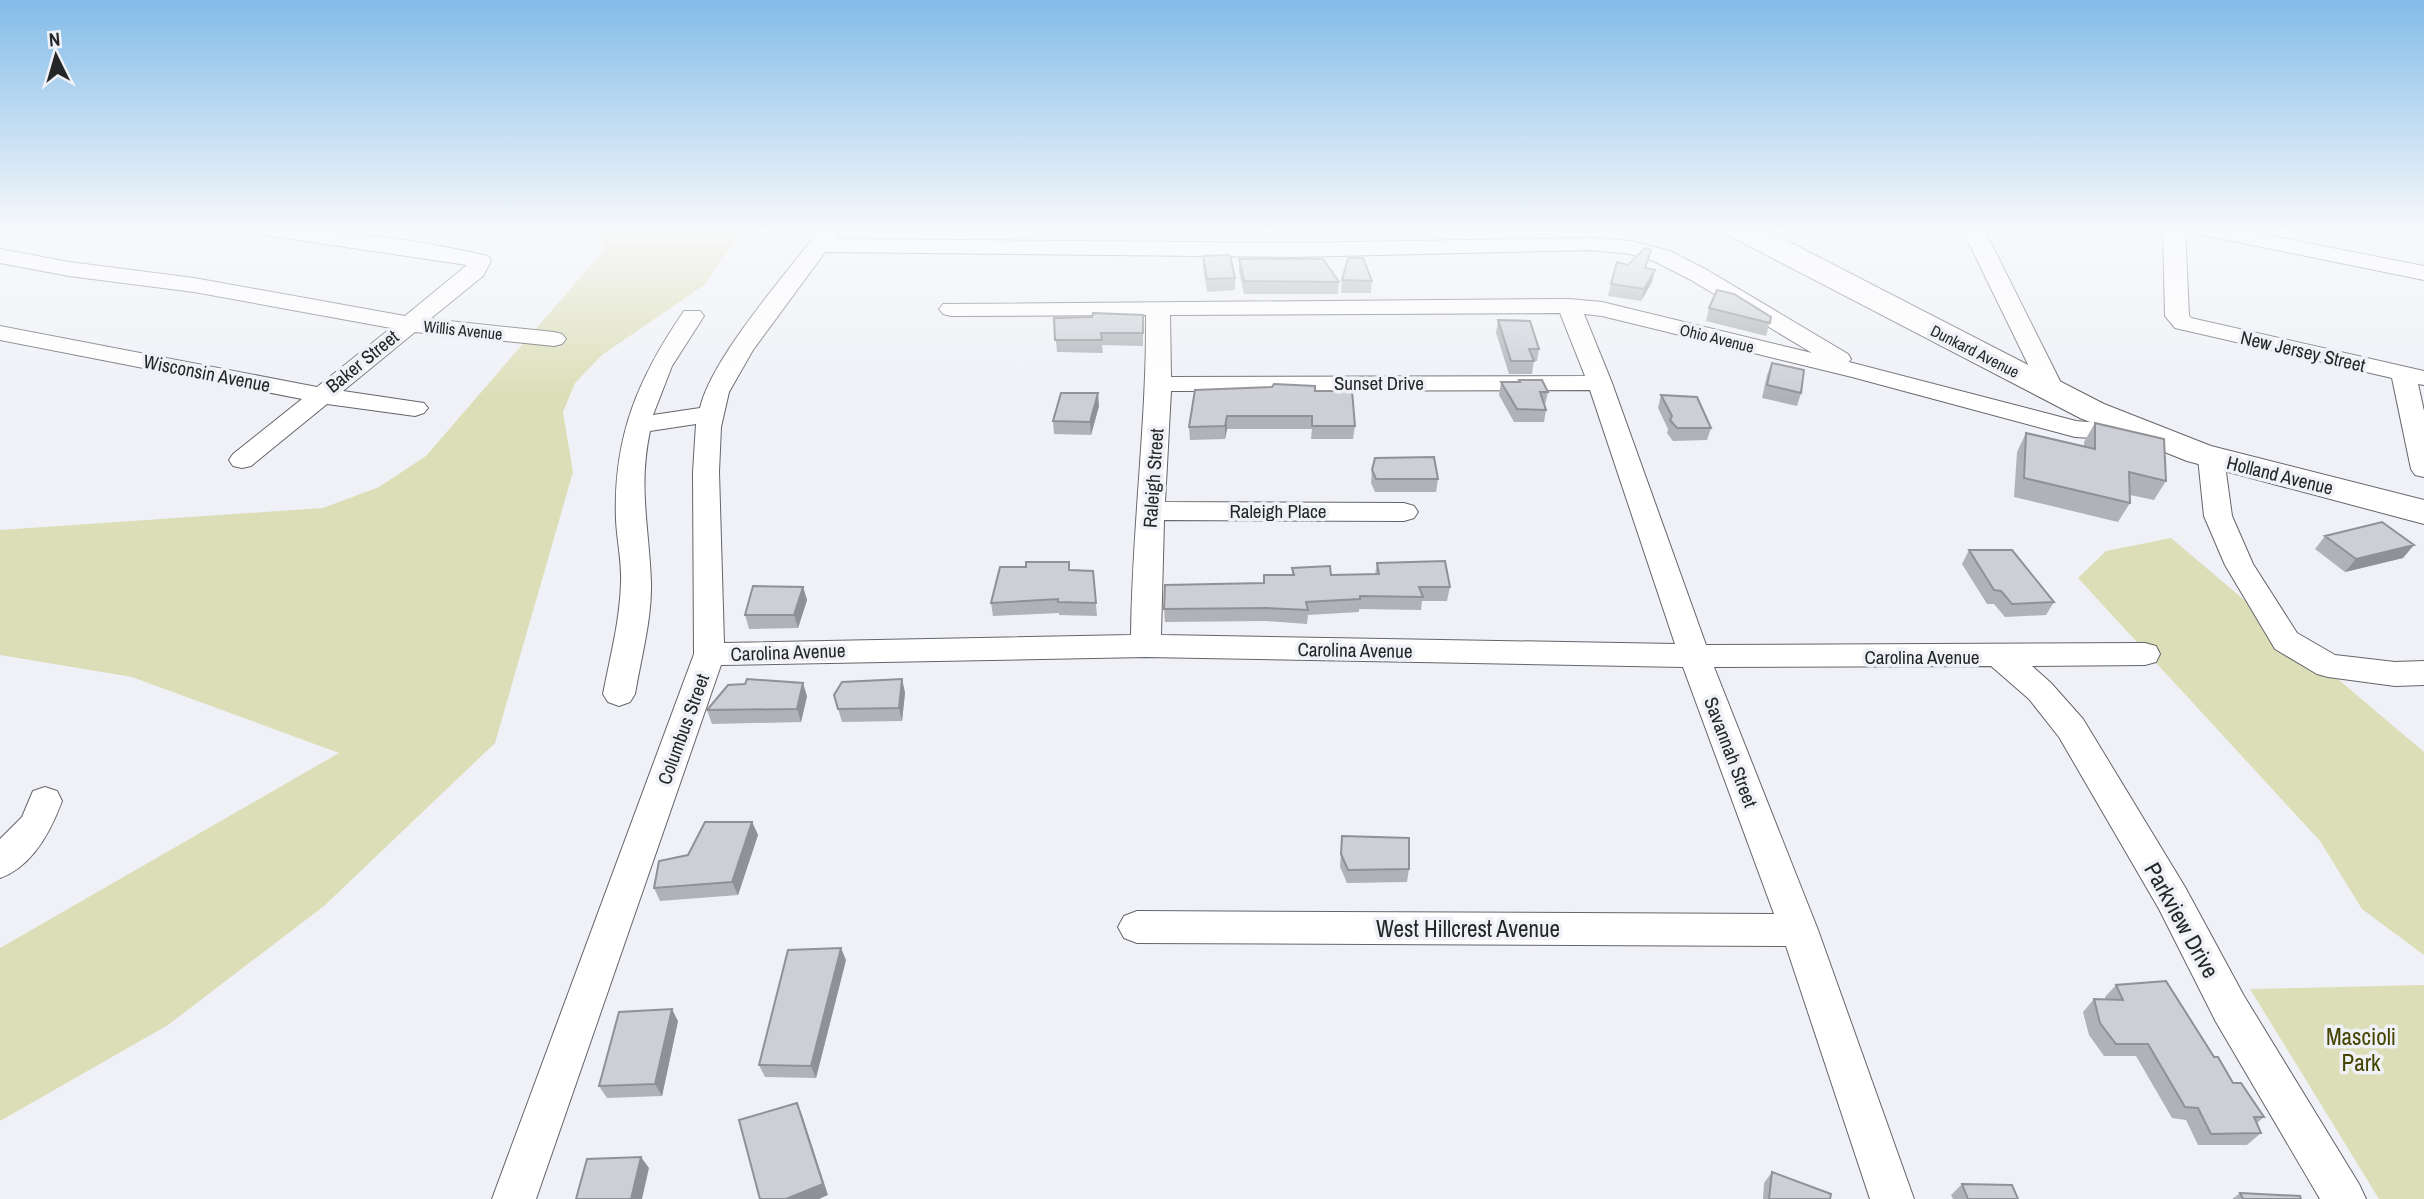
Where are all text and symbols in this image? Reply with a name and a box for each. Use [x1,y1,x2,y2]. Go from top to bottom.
north arrow [21,21,91,91]
text: N [48,26,61,53]
street label: Willis Avenue [422,315,504,345]
street label: Ohio Avenue [1678,318,1756,358]
street label: Dunkard Avenue [1927,319,2023,383]
street label: Baker Street [320,323,404,398]
street label: New Jersey Street [2238,324,2369,378]
street label: Wisconsin Avenue [141,348,273,398]
street label: Sunset Drive [1334,370,1424,396]
street label: Raleigh Street [1137,427,1169,529]
street label: Holland Avenue [2224,449,2336,501]
street label: Raleigh Place [1230,498,1327,524]
street label: Carolina Avenue [1297,636,1413,664]
street label: Carolina Avenue [730,637,846,667]
street label: Carolina Avenue [1865,644,1979,670]
street label: Columbus Street [651,669,715,788]
street label: Savannah Street [1698,693,1764,811]
street label: Parkview Drive [2137,857,2227,983]
street label: West Hillcrest Avenue [1376,913,1560,944]
park label: Mascioli Park [2326,1021,2396,1078]

